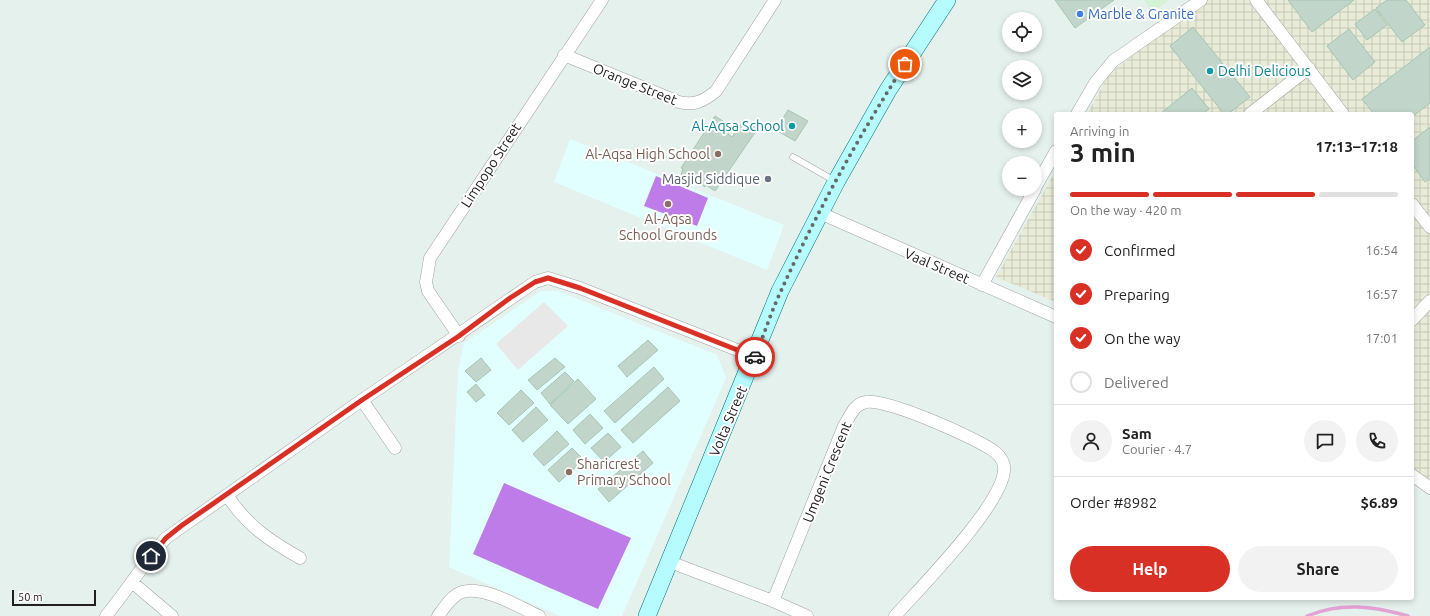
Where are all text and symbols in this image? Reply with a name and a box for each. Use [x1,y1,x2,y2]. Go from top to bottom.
place label: Marble & Granite [1088,6,1194,22]
marker: Marble & Granite [1075,9,1085,19]
map controls [1002,12,1042,196]
button: locate [1002,12,1042,52]
pin [888,47,922,81]
icon: bag [894,53,916,75]
street label: Orange Street [591,60,680,108]
button: layers [1002,60,1042,100]
place label: Delhi Delicious [1218,63,1311,79]
marker: Delhi Delicious [1205,66,1215,76]
button: + [1002,108,1042,148]
place label: Al-Aqsa School [692,118,784,134]
street label: Limpopo Street [458,119,525,210]
marker: Al-Aqsa School [787,121,797,131]
text: Arriving in [1070,124,1129,138]
text: 3 min [1070,138,1136,167]
text: 17:13–17:18 [1315,138,1398,155]
place label: Al-Aqsa High School [585,146,710,162]
marker: Al-Aqsa High School [713,149,723,159]
button: − [1002,156,1042,196]
place label: Masjid Siddique [662,171,760,187]
marker: Masjid Siddique [763,174,773,184]
marker: Al-Aqsa School Grounds [663,199,673,209]
text: On the way · 420 m [1070,203,1182,217]
place label: Al-Aqsa School Grounds [619,211,717,243]
icon: check [1070,239,1092,261]
text: Confirmed [1104,242,1176,259]
text: 16:54 [1365,243,1398,257]
street label: Vaal Street [902,245,972,287]
icon: check [1070,283,1092,305]
text: Preparing [1104,286,1170,303]
text: 16:57 [1365,287,1398,301]
icon: check [1070,327,1092,349]
text: On the way [1104,330,1180,347]
text: 17:01 [1365,331,1398,345]
courier [735,337,775,377]
icon: car [744,346,766,368]
text: Delivered [1104,374,1169,391]
street label: Volta Street [706,383,750,459]
street label: Umgeni Crescent [799,419,855,525]
button: person [1070,420,1112,462]
button: chat [1304,420,1346,462]
button: phone [1356,420,1398,462]
text: Sam [1122,425,1152,442]
text: Courier · 4.7 [1122,442,1192,456]
place label: Sharicrest Primary School [577,456,671,488]
marker: Sharicrest Primary School [564,467,574,477]
text: Order #8982 [1070,494,1157,511]
text: $6.89 [1360,494,1398,511]
pin [134,539,168,573]
icon: home [140,545,162,567]
button: Help [1070,546,1230,592]
button: Share [1238,546,1398,592]
scale bar [12,588,96,607]
text: 50 m [18,591,42,603]

